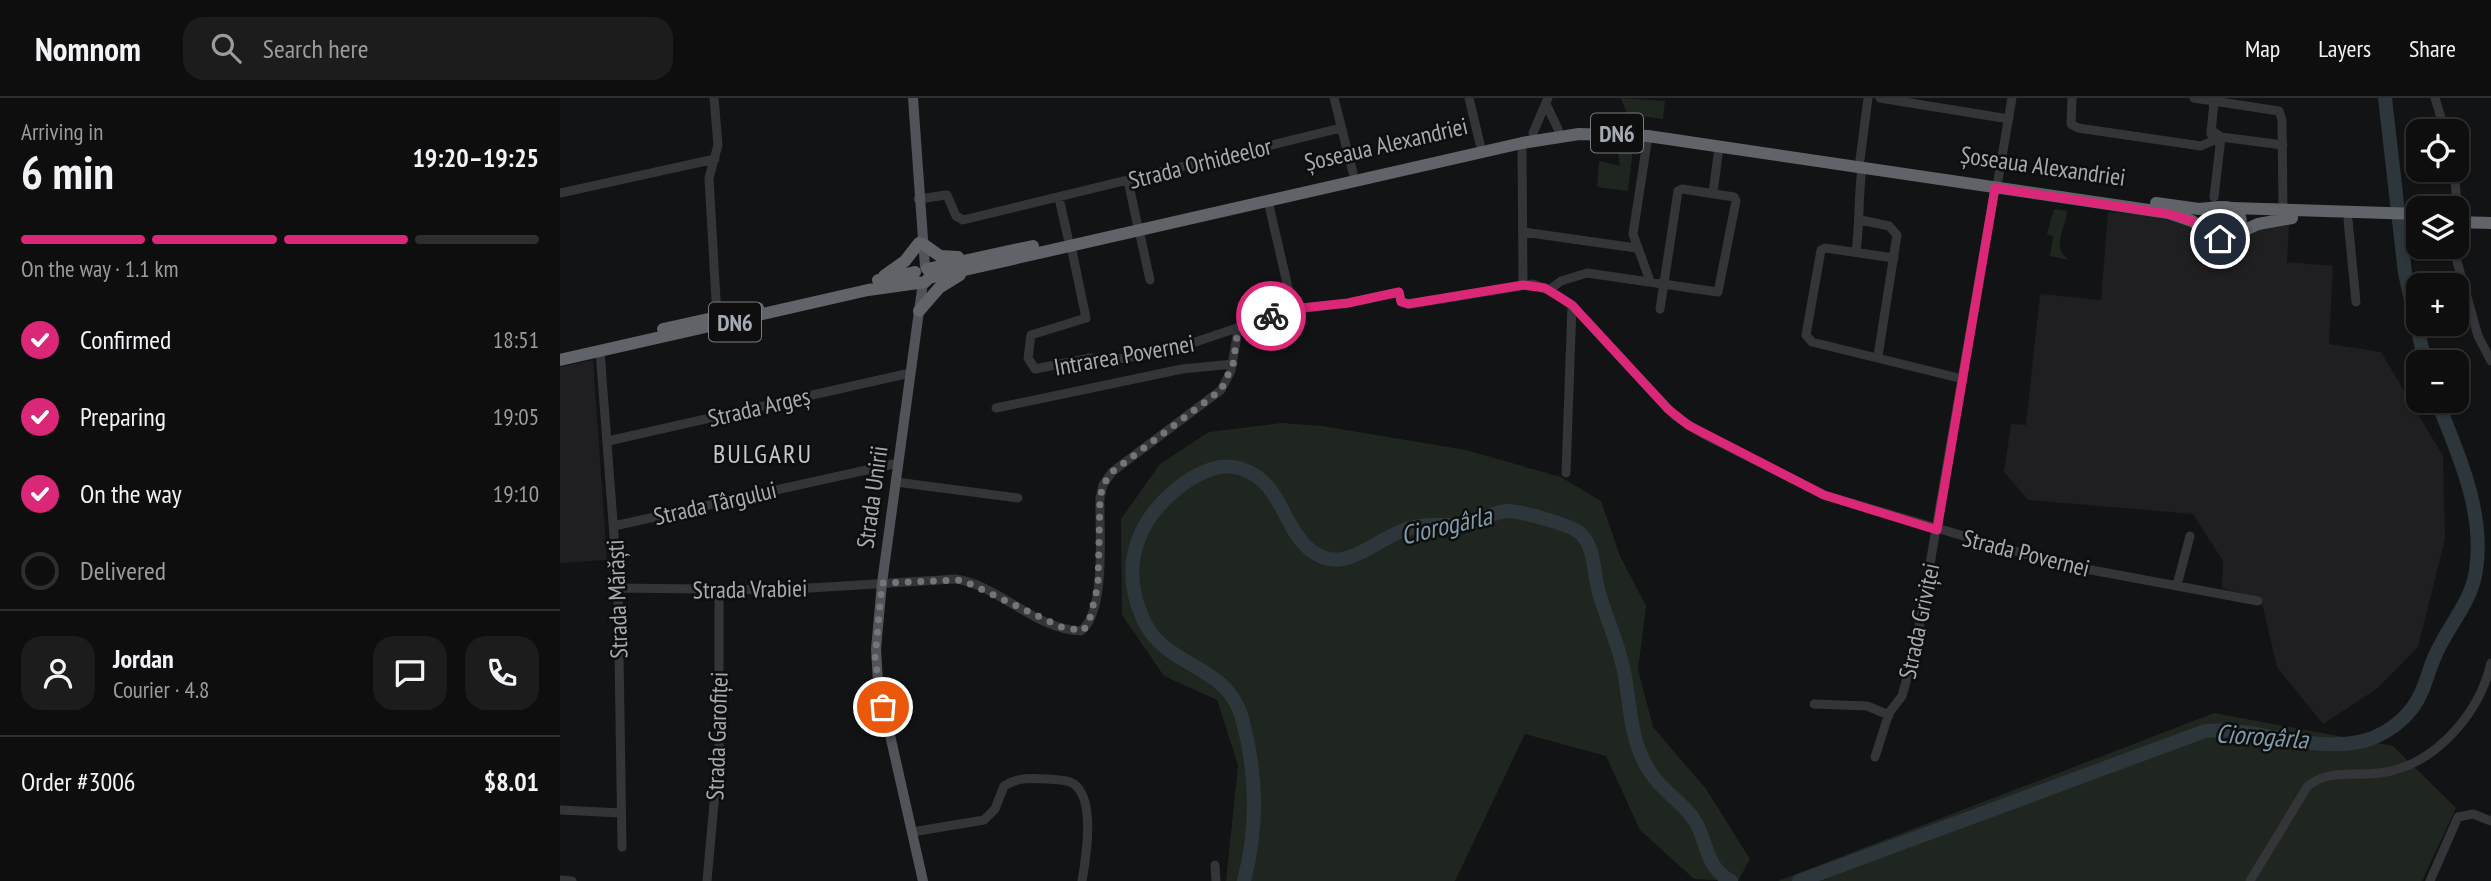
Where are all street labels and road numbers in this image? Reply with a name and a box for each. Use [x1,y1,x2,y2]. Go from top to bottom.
street label: Șoseaua Alexandriei [1301,110,1471,178]
road number: DN6 [1591,114,1643,152]
street label: Strada Orhideelor [1125,130,1275,196]
street label: Șoseaua Alexandriei [1958,139,2128,193]
road number: DN6 [709,302,761,342]
street label: Intrarea Povernei [1051,327,1197,383]
street label: Strada Argeș [705,380,813,434]
street label: Strada Unirii [849,444,895,550]
street label: Strada Târgului [651,474,779,532]
street label: Strada Povernei [1959,522,2093,584]
street label: Strada Mărăști [599,539,635,659]
street label: Strada Griviței [1892,560,1946,682]
street label: Strada Vrabiei [692,573,808,605]
street label: Strada Garofiței [699,671,735,801]

